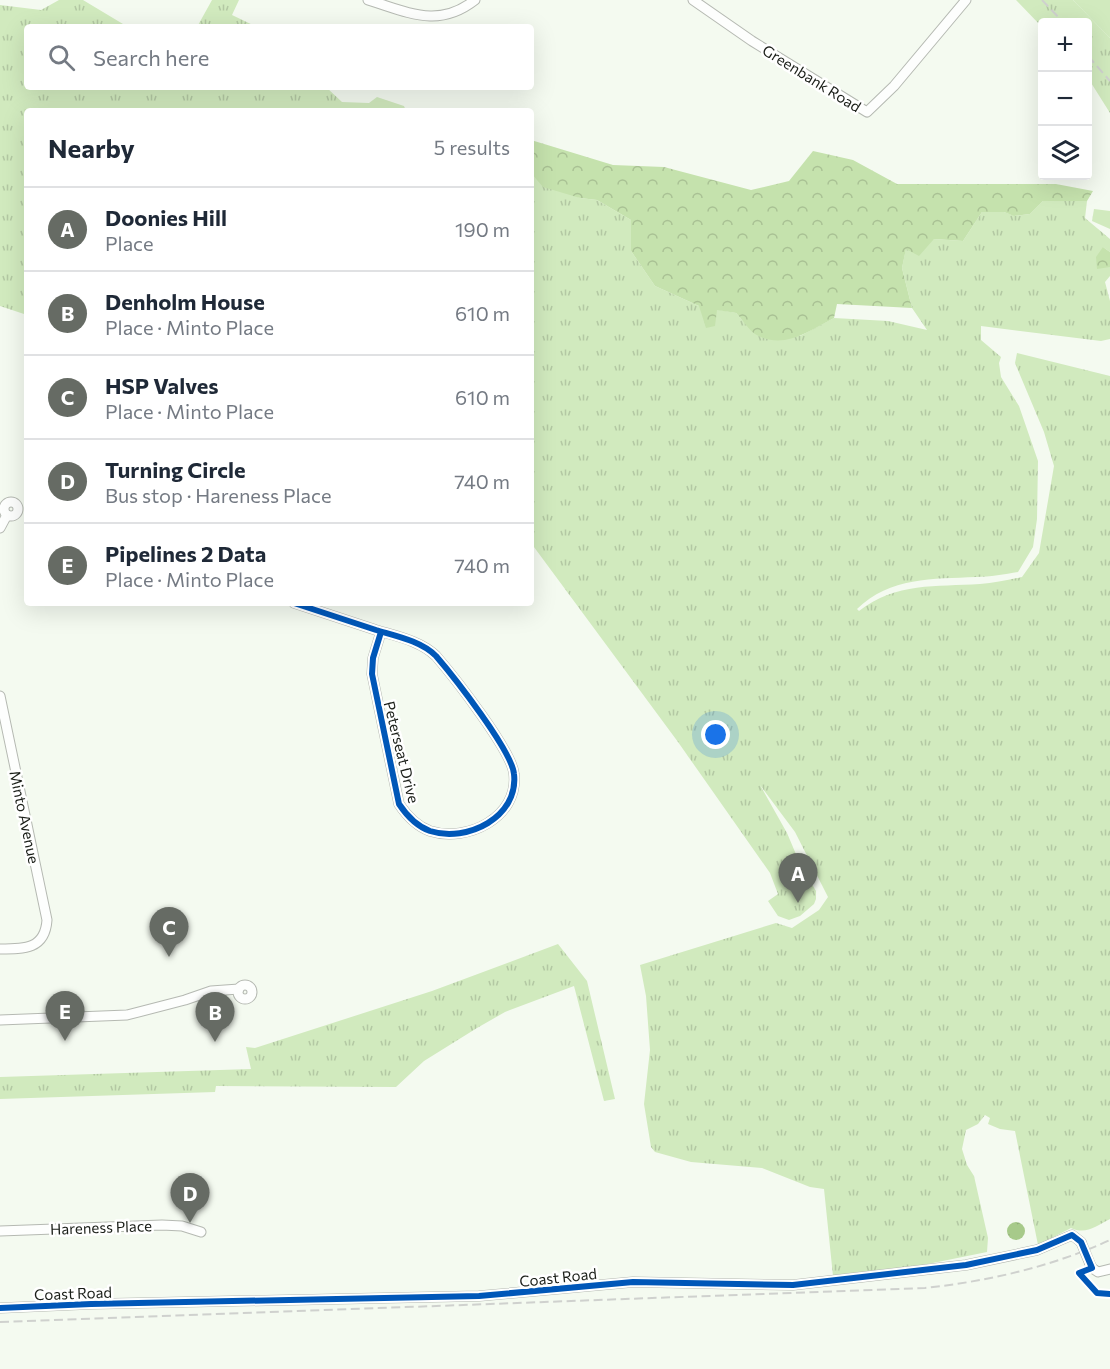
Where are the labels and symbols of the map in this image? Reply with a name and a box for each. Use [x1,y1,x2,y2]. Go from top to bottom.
street label: Greenbank Road [760,41,864,115]
street label: Peterseat Drive [381,699,423,805]
your location [701,720,730,749]
street label: Minto Avenue [6,769,44,865]
pin: A [778,854,818,903]
pin: C [150,908,188,957]
pin: E [46,992,84,1041]
pin: B [196,992,234,1042]
pin: D [170,1174,210,1223]
street label: Hareness Place [50,1216,152,1238]
street label: Coast Road [518,1264,598,1290]
street label: Coast Road [34,1283,112,1303]

